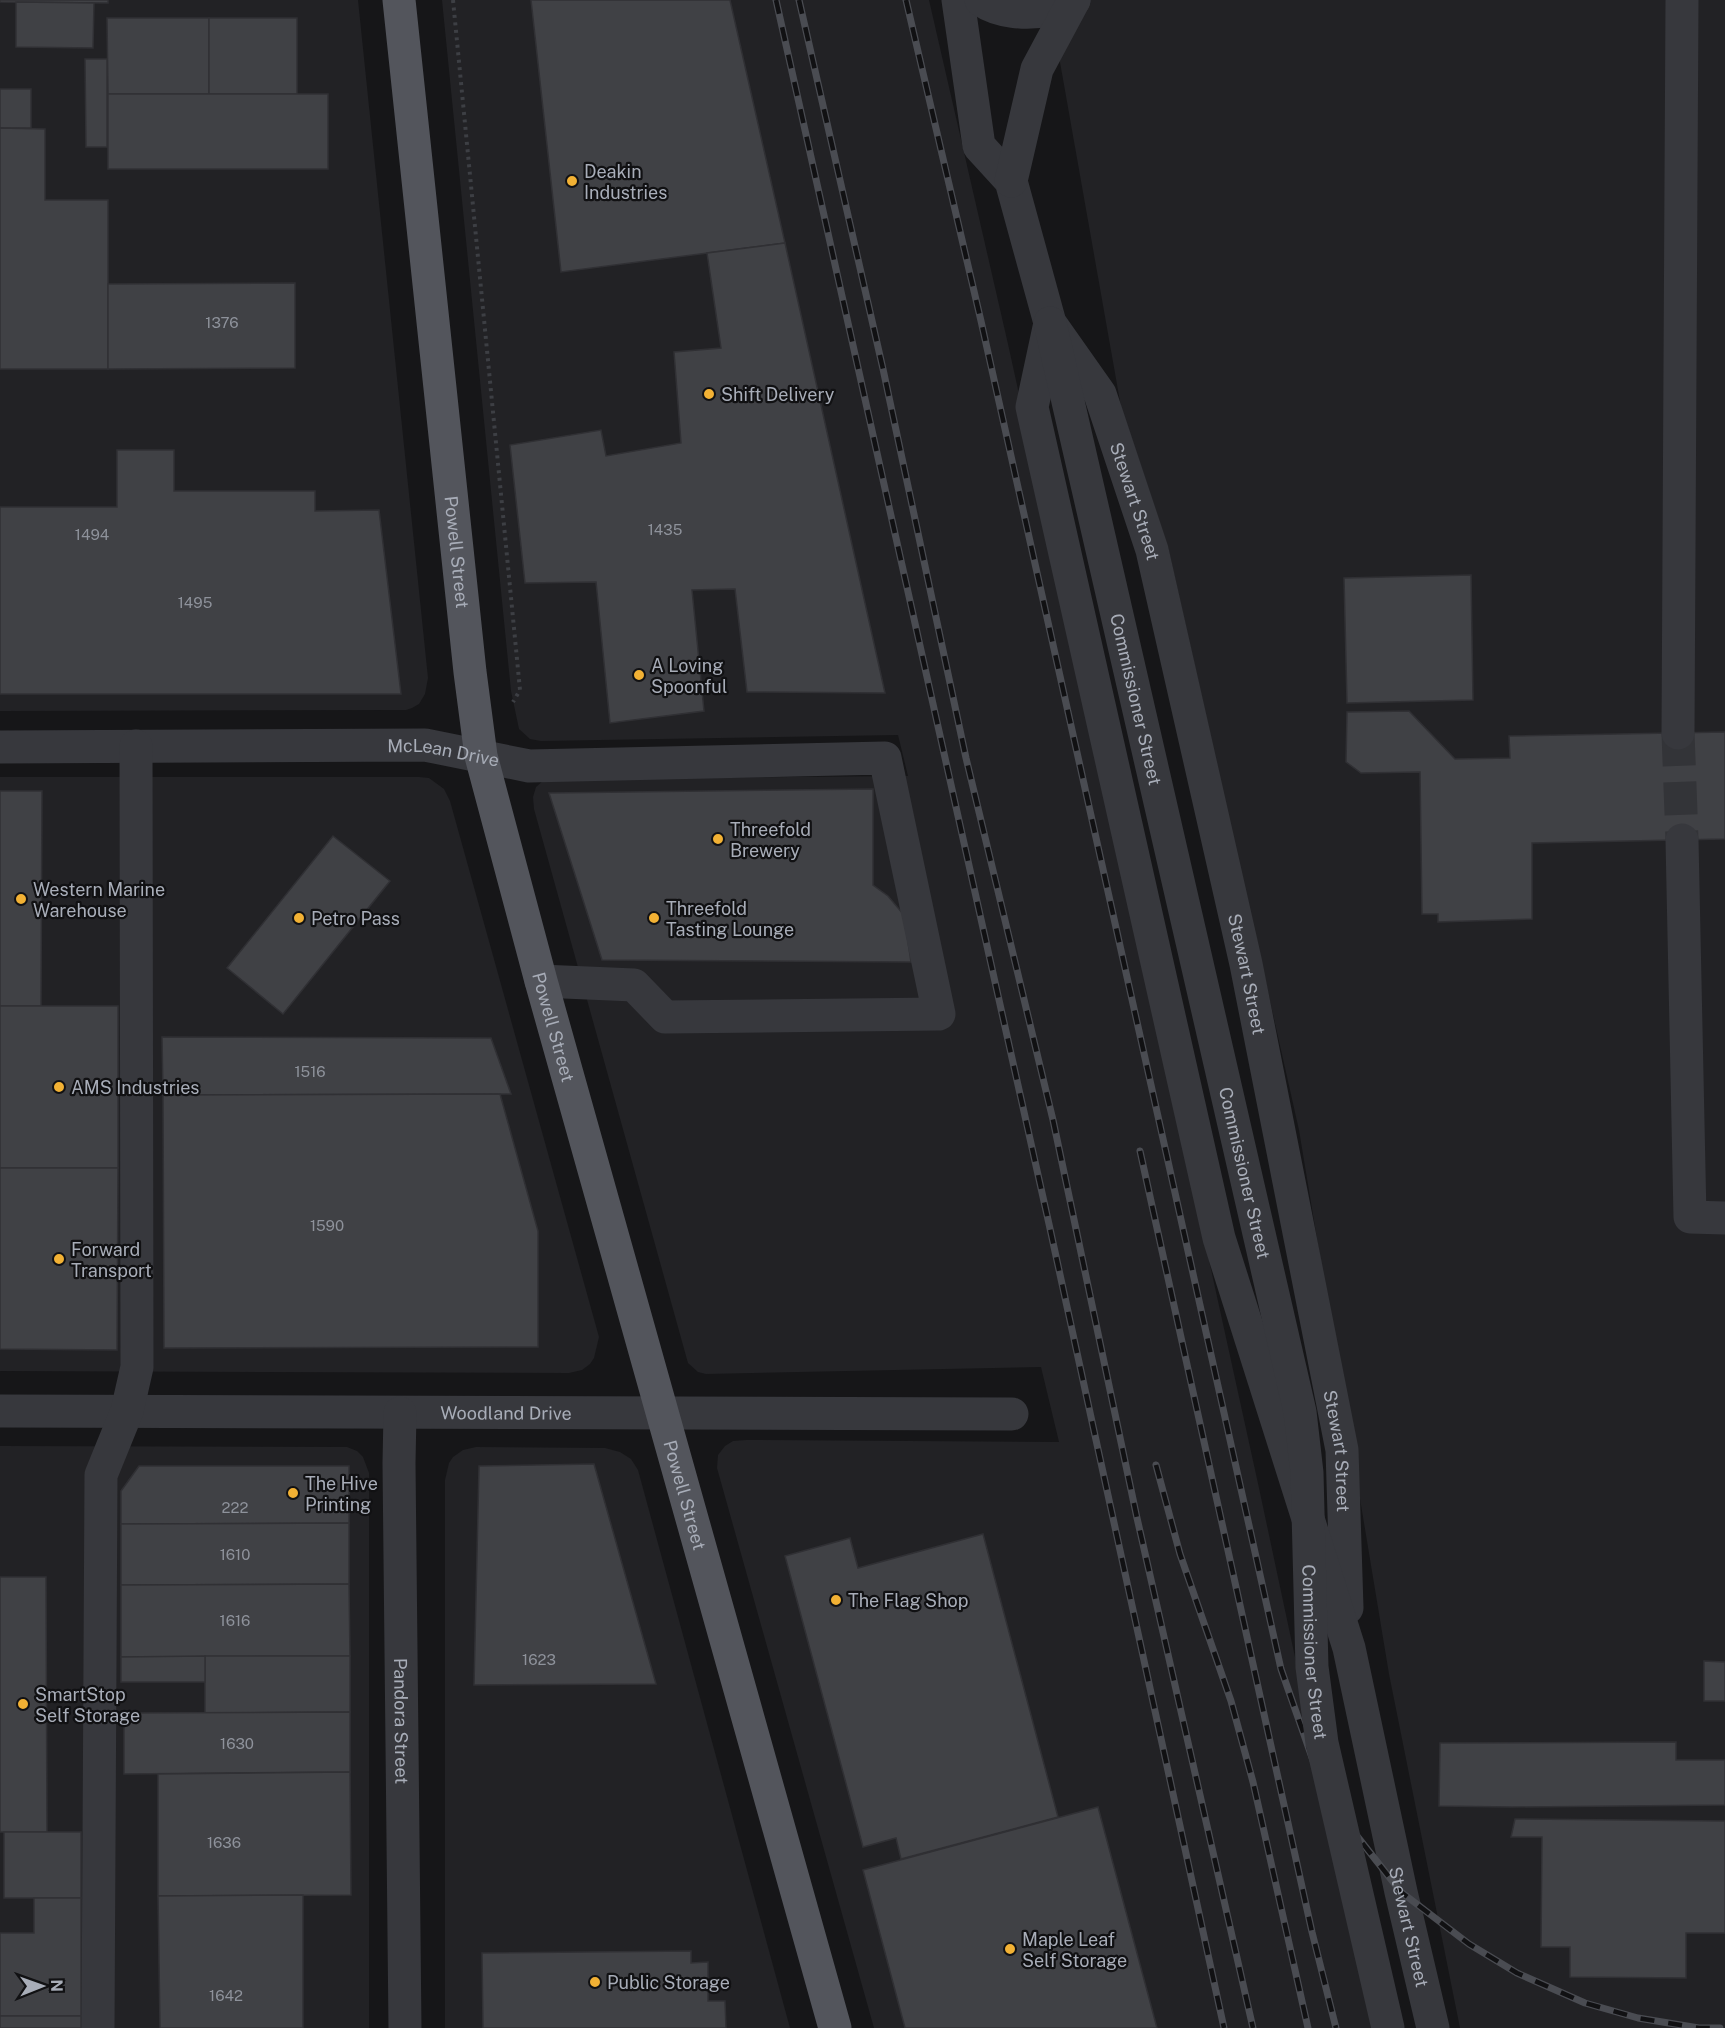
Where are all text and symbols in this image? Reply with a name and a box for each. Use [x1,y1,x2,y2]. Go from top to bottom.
place label: Deakin Industries [584,161,667,203]
marker: Deakin Industries [565,174,579,188]
house number: 1376 [205,314,239,331]
place label: Shift Delivery [721,384,835,405]
marker: Shift Delivery [702,387,716,401]
street label: Stewart Street [1106,439,1164,562]
street label: Powell Street [441,495,474,609]
house number: 1435 [648,521,682,538]
house number: 1494 [75,526,109,543]
house number: 1495 [178,594,212,611]
street label: Commissioner Street [1106,611,1166,787]
place label: A Loving Spoonful [651,655,727,697]
marker: A Loving Spoonful [632,668,646,682]
street label: McLean Drive [387,734,501,770]
place label: Threefold Brewery [730,819,811,861]
marker: Threefold Brewery [711,832,725,846]
place label: Western Marine Warehouse [33,879,165,921]
marker: Western Marine Warehouse [14,892,28,906]
place label: Threefold Tasting Lounge [666,898,794,940]
place label: Petro Pass [311,908,400,929]
marker: Petro Pass [292,911,306,925]
marker: Threefold Tasting Lounge [647,911,661,925]
street label: Stewart Street [1224,911,1270,1036]
street label: Powell Street [529,970,579,1084]
house number: 1516 [294,1063,326,1080]
place label: AMS Industries [71,1077,199,1098]
marker: AMS Industries [52,1080,66,1094]
street label: Commissioner Street [1215,1085,1275,1261]
house number: 1590 [310,1217,344,1234]
place label: Forward Transport [71,1239,152,1281]
marker: Forward Transport [52,1252,66,1266]
street label: Stewart Street [1320,1388,1354,1512]
street label: Woodland Drive [440,1402,572,1423]
street label: Powell Street [660,1438,711,1552]
place label: The Hive Printing [305,1473,378,1515]
marker: The Hive Printing [286,1486,300,1500]
house number: 222 [222,1499,248,1516]
house number: 1610 [220,1546,250,1563]
street label: Commissioner Street [1299,1564,1332,1741]
place label: The Flag Shop [848,1590,968,1611]
marker: The Flag Shop [829,1593,843,1607]
house number: 1616 [220,1612,250,1629]
house number: 1623 [522,1651,556,1668]
street label: Pandora Street [391,1658,413,1784]
place label: SmartStop Self Storage [35,1684,140,1726]
marker: SmartStop Self Storage [16,1697,30,1711]
house number: 1630 [220,1735,254,1752]
house number: 1636 [207,1834,241,1851]
street label: Stewart Street [1385,1865,1434,1989]
place label: Maple Leaf Self Storage [1022,1929,1127,1971]
marker: Maple Leaf Self Storage [1003,1942,1017,1956]
north arrow [12,1956,72,2016]
place label: Public Storage [607,1972,730,1993]
marker: Public Storage [588,1975,602,1989]
text: N [47,1979,66,1992]
house number: 1642 [209,1987,243,2004]

